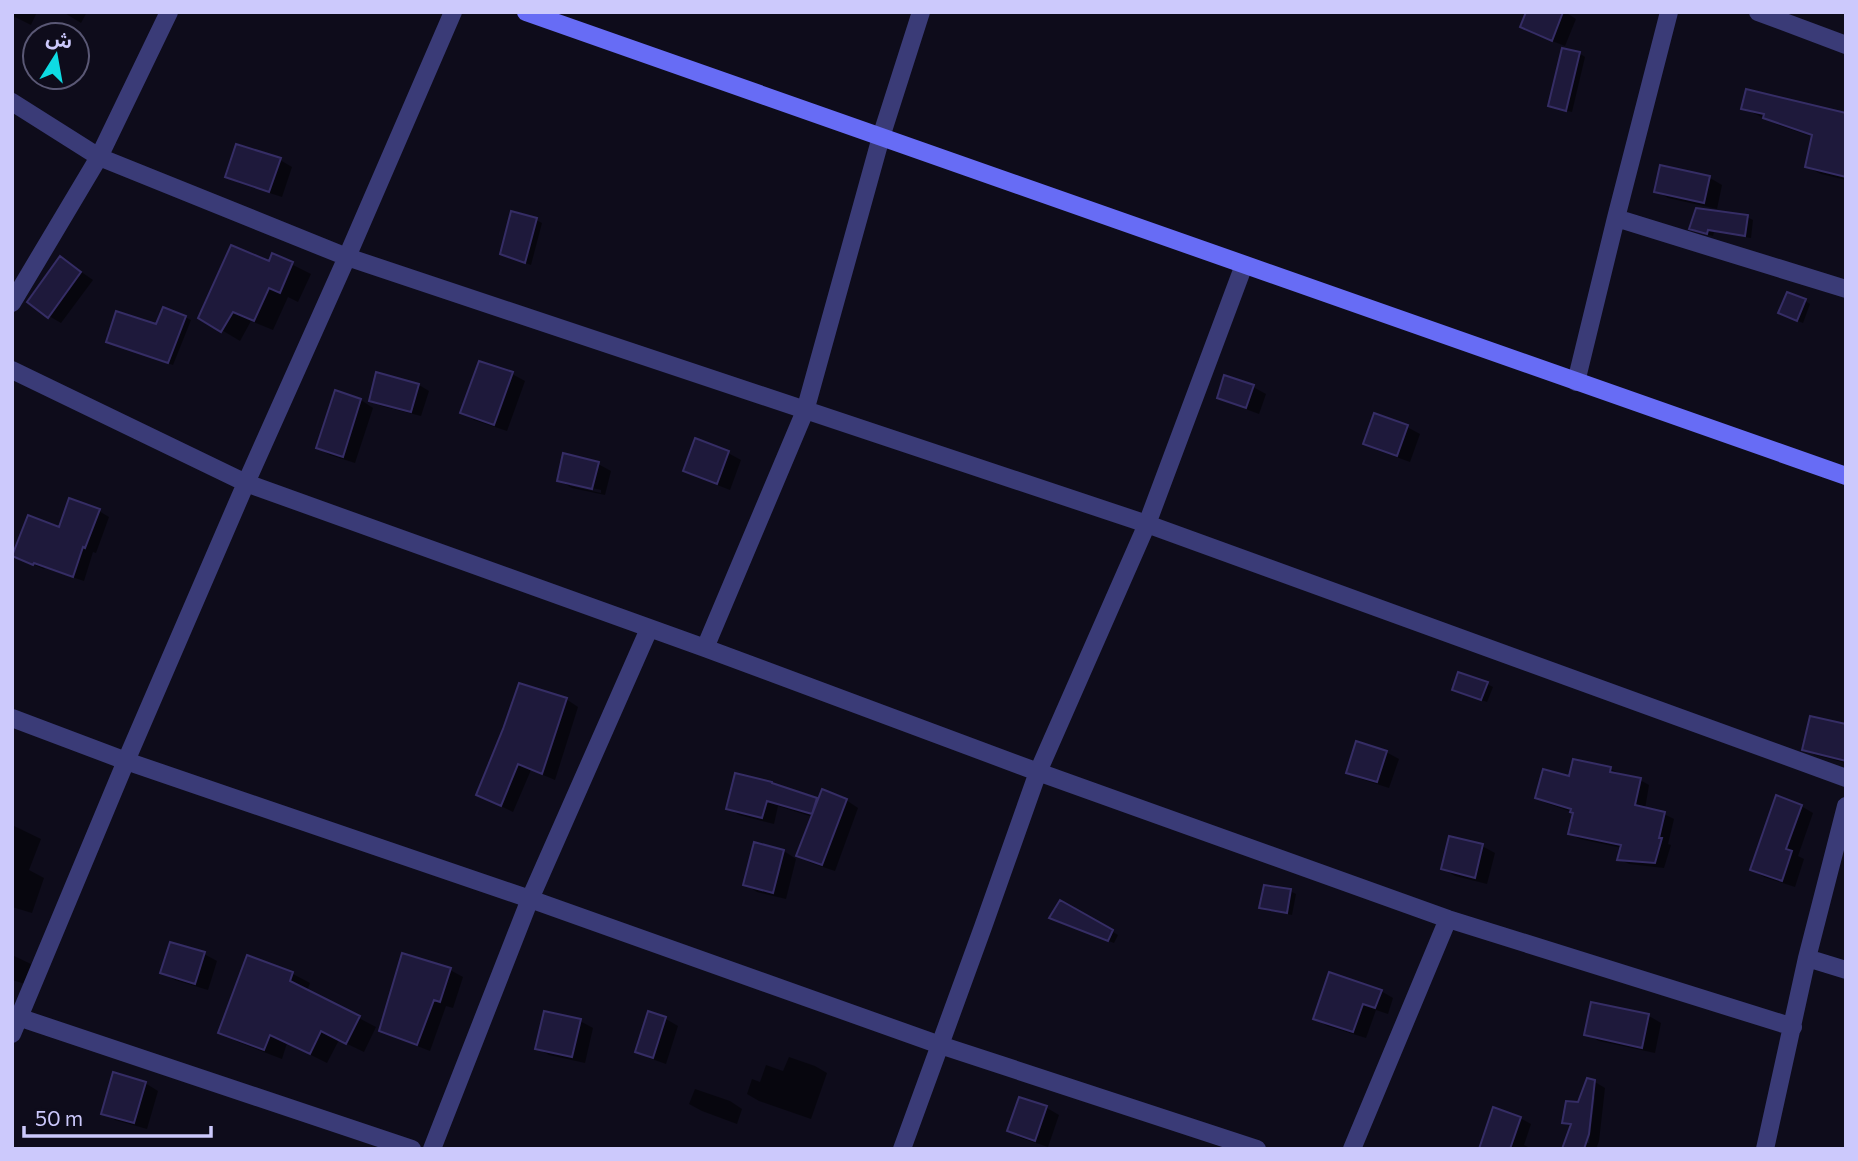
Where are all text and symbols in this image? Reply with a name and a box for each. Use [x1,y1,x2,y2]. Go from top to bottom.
north arrow [21,21,91,91]
text: ش [44,25,74,53]
scale bar [24,1094,212,1138]
text: 50 m [35,1105,83,1130]

